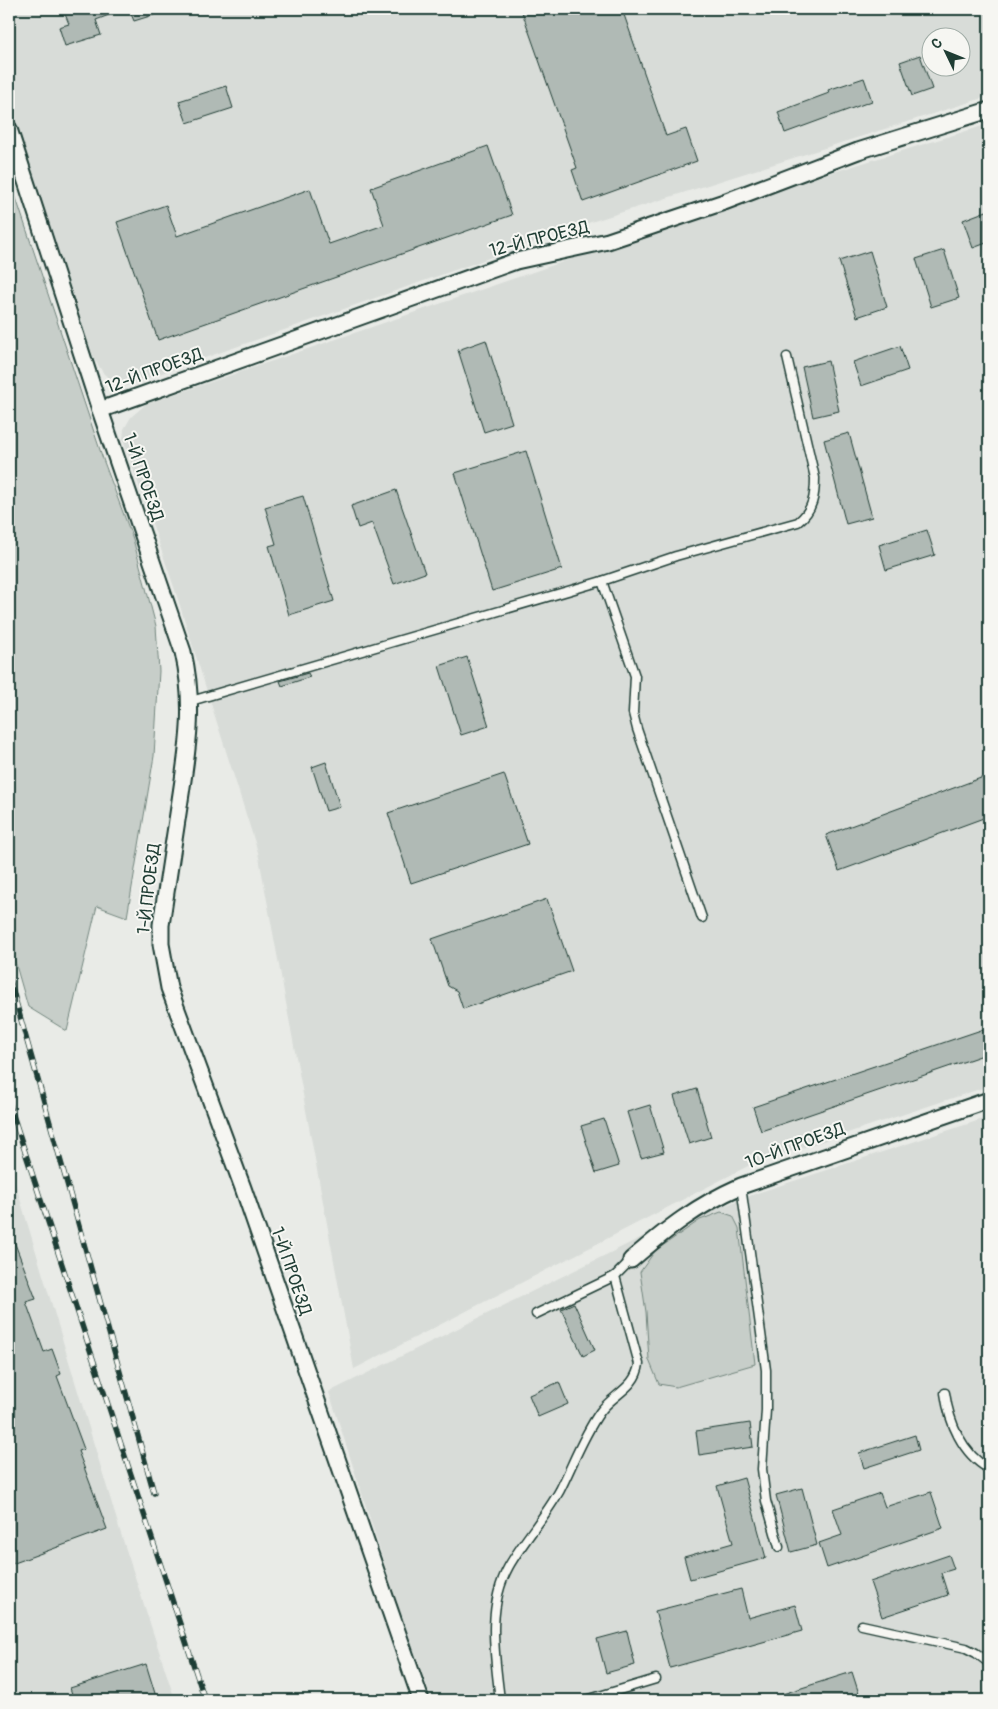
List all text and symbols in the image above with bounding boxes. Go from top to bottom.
north arrow [920,28,970,78]
text: С [928,34,946,52]
street label: 12-Й ПРОЕЗД [487,216,591,262]
street label: 12-Й ПРОЕЗД [102,343,206,399]
street label: 1-Й ПРОЕЗД [117,430,169,524]
street label: 1-Й ПРОЕЗД [132,842,166,936]
street label: 10-Й ПРОЕЗД [742,1117,848,1175]
street label: 1-Й ПРОЕЗД [265,1224,317,1318]

